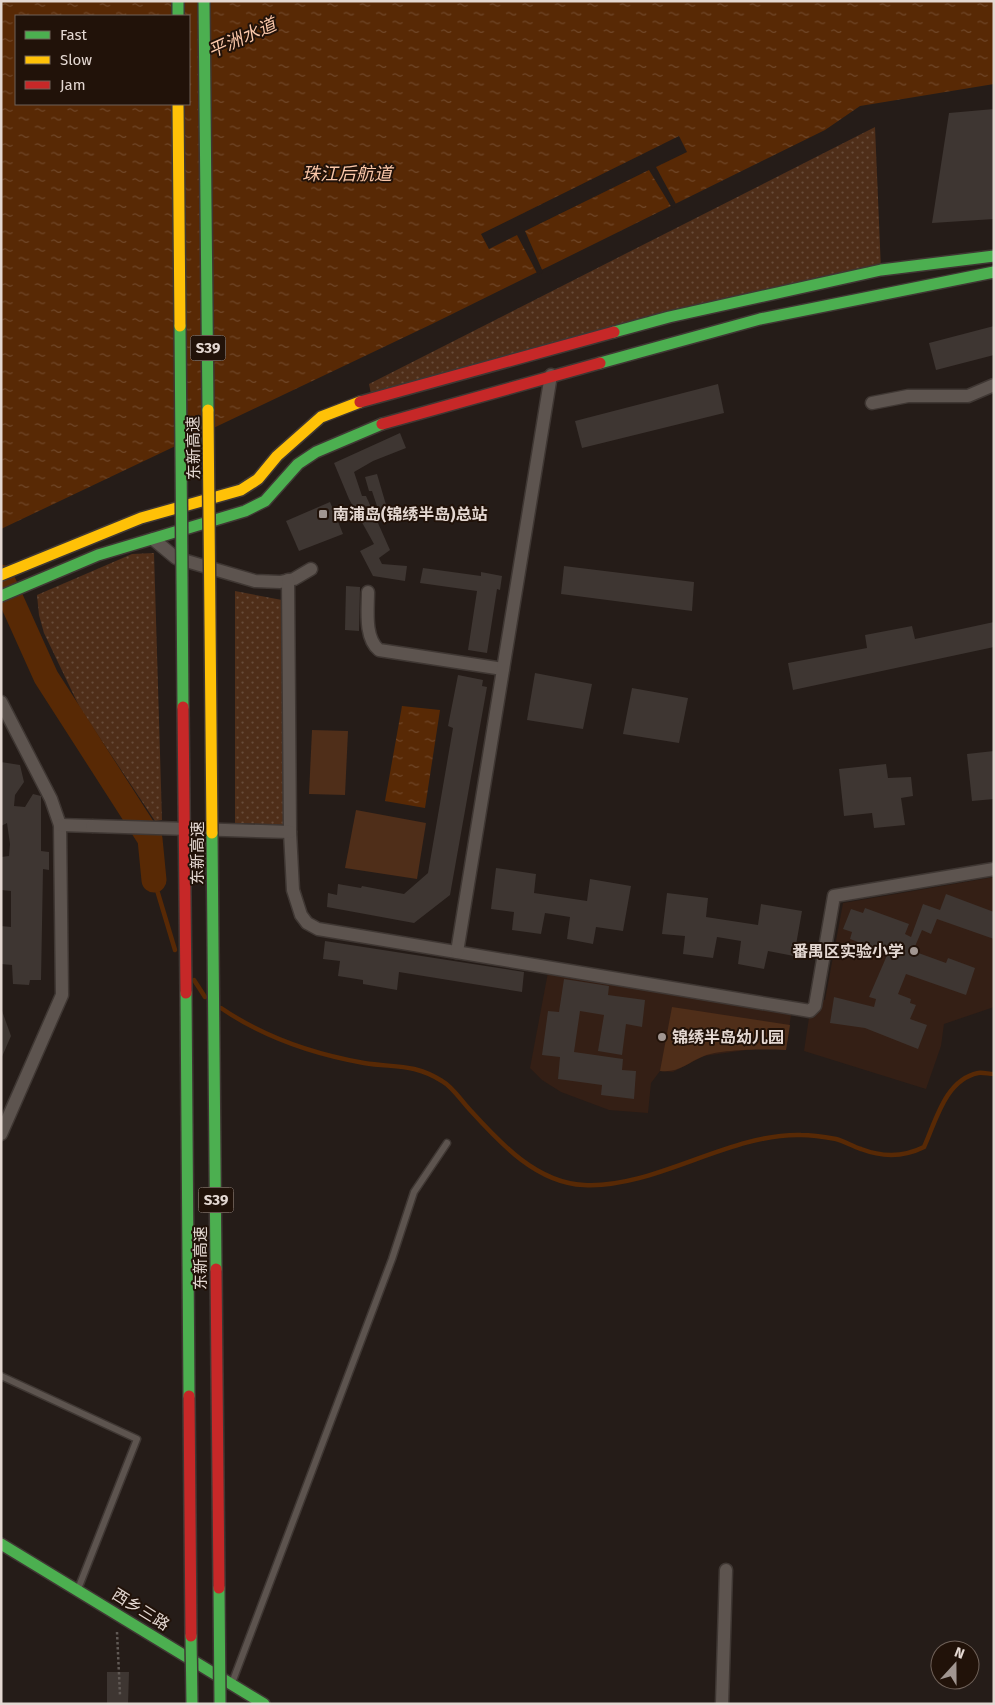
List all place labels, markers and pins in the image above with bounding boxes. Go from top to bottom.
place label: 南浦岛(锦绣半岛)总站 [333,505,487,524]
marker: 南浦岛(锦绣半岛)总站 [317,508,329,520]
place label: 番禺区实验小学 [792,942,904,961]
marker: 番禺区实验小学 [908,945,920,957]
place label: 锦绣半岛幼儿园 [672,1028,784,1047]
marker: 锦绣半岛幼儿园 [656,1031,668,1043]

